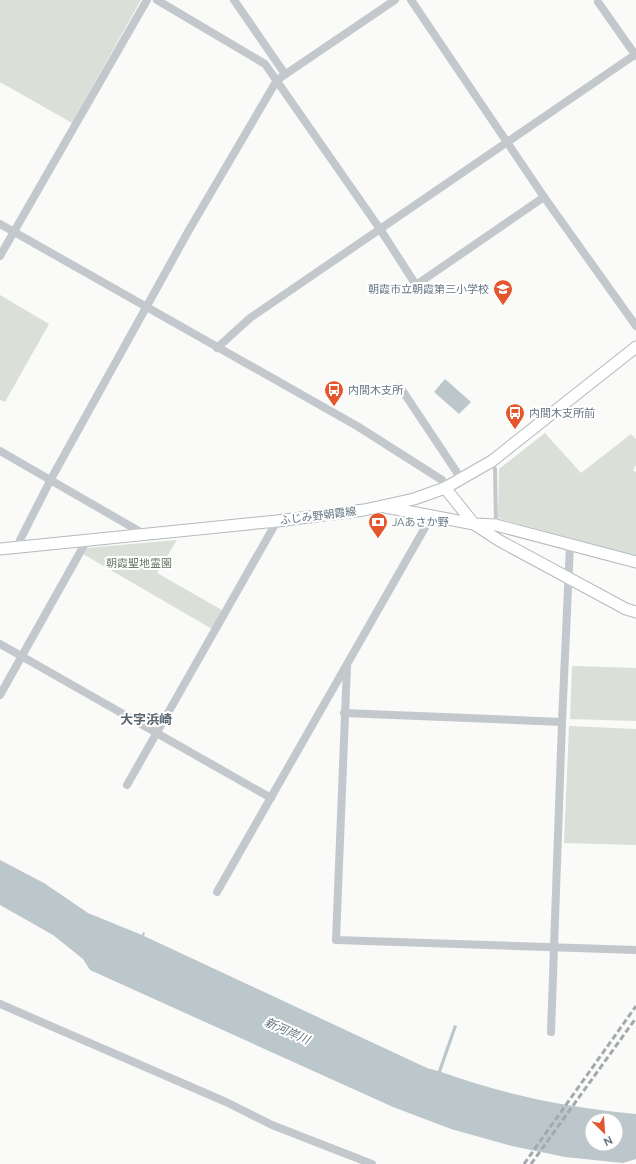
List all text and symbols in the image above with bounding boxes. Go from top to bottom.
school or university icon: 朝霞市立朝霞第三小学校 [492,278,514,306]
place label: 朝霞市立朝霞第三小学校 [368,283,489,296]
bus stop icon: 内間木支所 [323,379,345,407]
place label: 内間木支所 [348,384,404,397]
bus stop icon: 内間木支所前 [504,402,526,430]
place label: 内間木支所前 [529,407,595,420]
street label: ふじみ野朝霞線 [279,505,357,527]
bank icon: JAあさか野 [367,511,389,539]
place label: JAあさか野 [392,516,449,529]
park label: 朝霞聖地霊園 [106,557,172,570]
district label: 大字浜崎 [120,712,172,727]
water label: 新河岸川 [262,1015,314,1048]
north arrow [584,1112,624,1152]
text: N [601,1133,615,1148]

